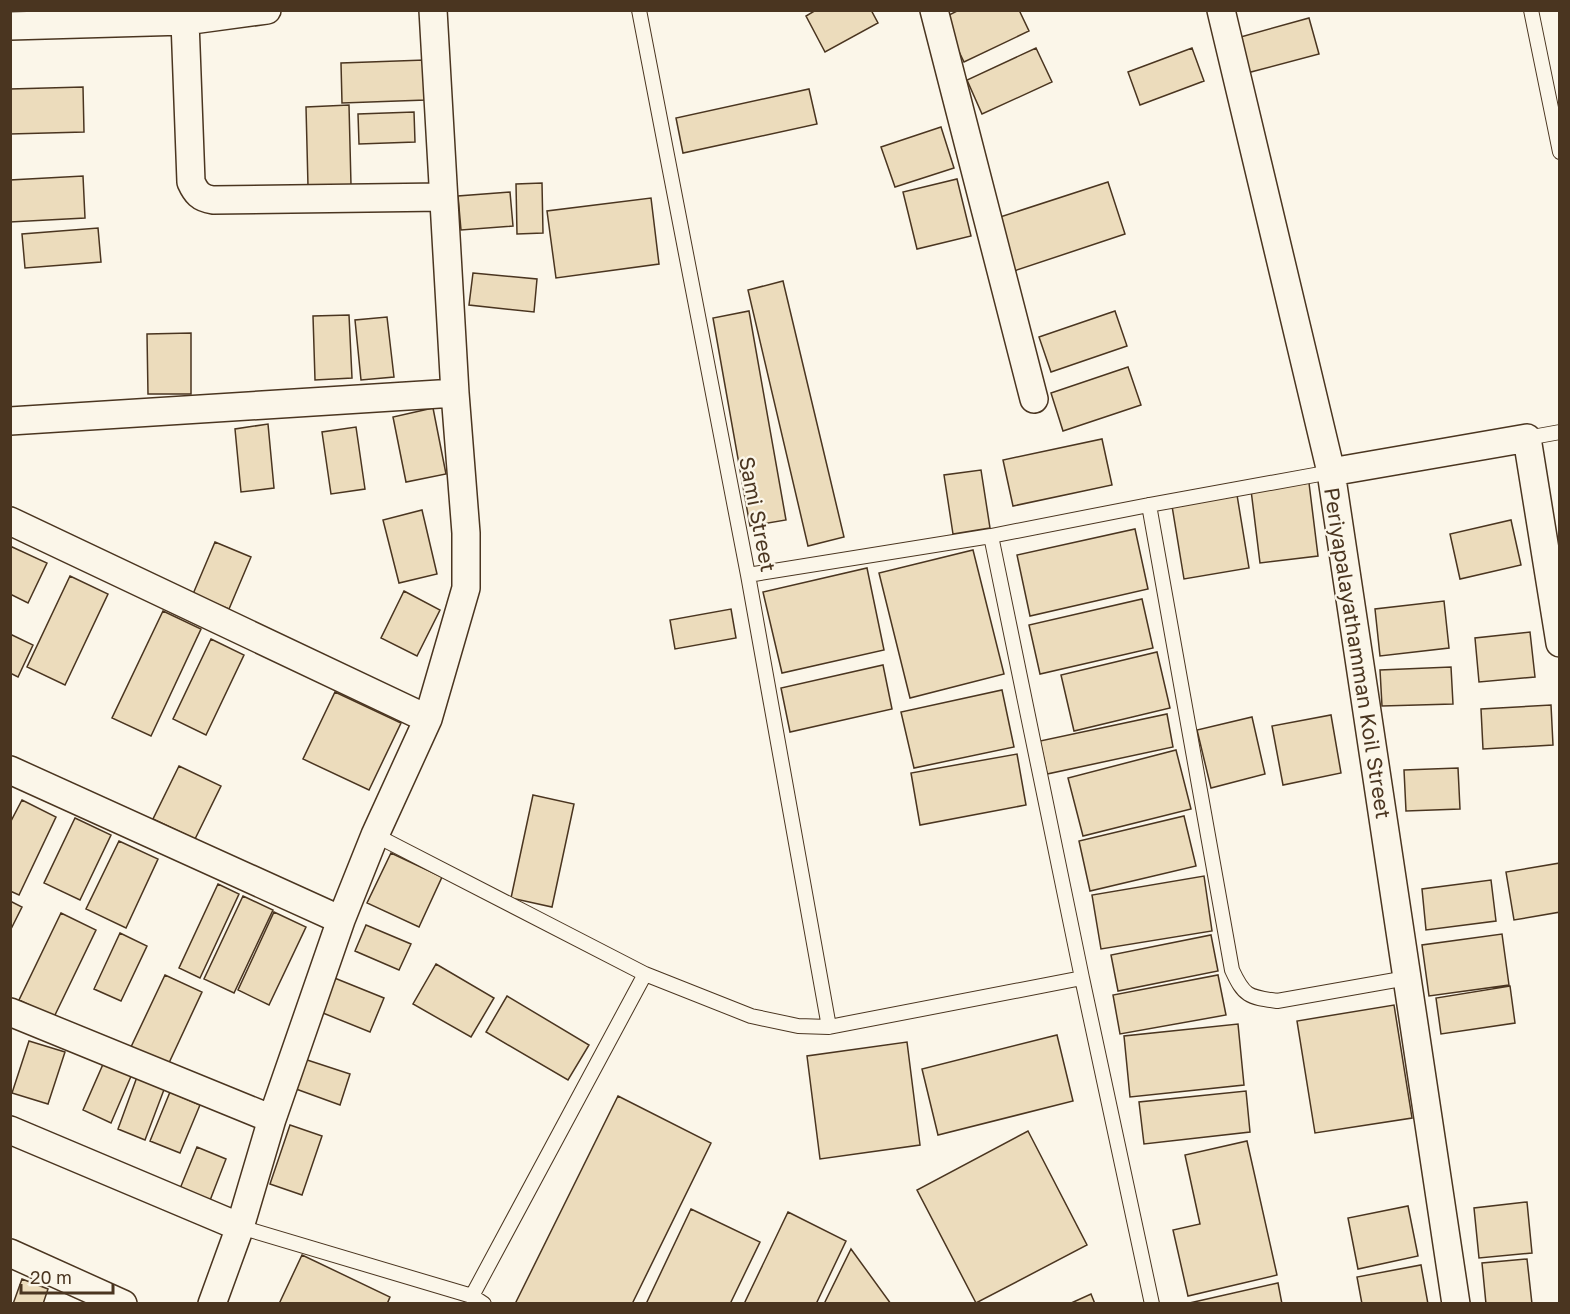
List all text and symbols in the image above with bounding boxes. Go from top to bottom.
street label: Sami Street [734,454,782,574]
street label: Periyapalayathamman Koil Street [1319,485,1397,821]
scale bar [21,1257,112,1295]
text: 20 m [30,1266,72,1288]

